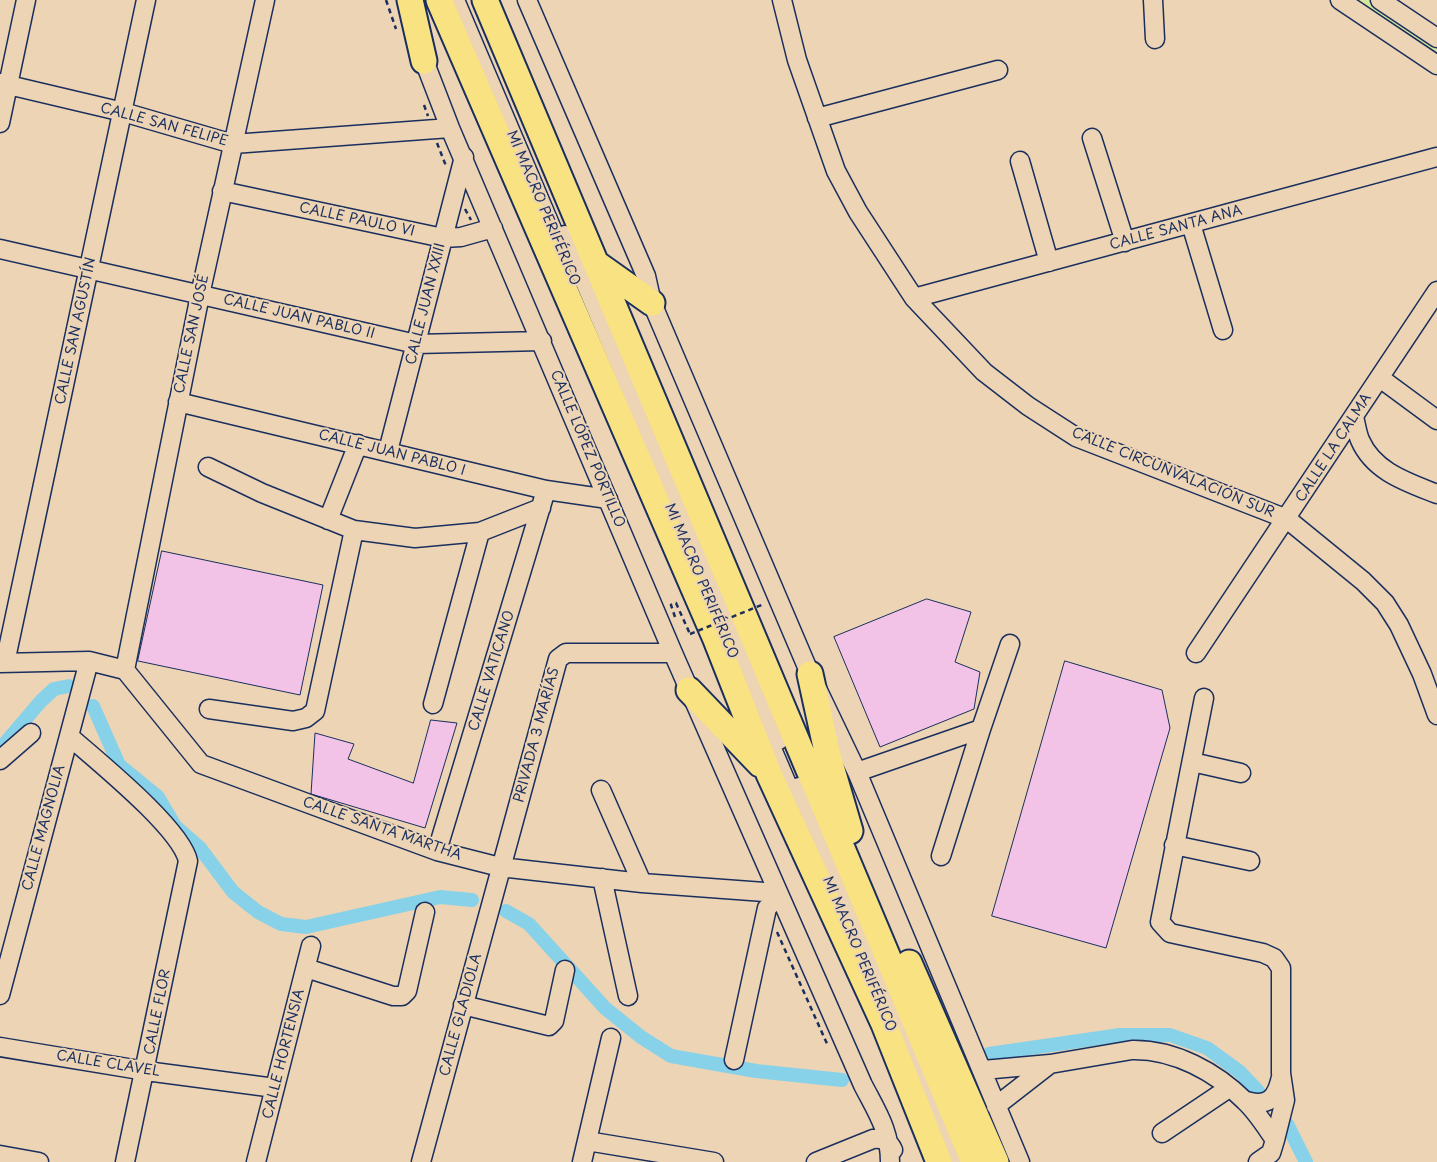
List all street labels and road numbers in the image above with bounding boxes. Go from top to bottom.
street label: CALLE SAN FELIPE [98,100,230,150]
street label: MI MACRO PERIFÉRICO [503,128,583,288]
street label: CALLE PAULO VI [298,200,416,240]
street label: CALLE SANTA ANA [1108,202,1244,254]
street label: CALLE JUAN XXIII [403,241,449,367]
street label: CALLE SAN AGUSTÍN [52,256,100,406]
street label: CALLE SAN JOSÉ [171,273,213,395]
street label: CALLE JUAN PABLO II [221,291,377,343]
street label: CALLE LÓPEZ PORTILLO [546,368,628,530]
street label: CALLE LA CALMA [1293,391,1375,505]
street label: CALLE CIRCUNVALACIÓN SUR [1069,424,1277,522]
street label: CALLE JUAN PABLO I [317,427,467,479]
street label: MI MACRO PERIFÉRICO [661,501,741,661]
street label: CALLE VATICANO [466,609,518,733]
street label: PRIVADA 3 MARÍAS [511,666,563,804]
street label: CALLE MAGNOLIA [19,763,69,893]
street label: CALLE SANTA MARTHA [300,794,464,864]
street label: MI MACRO PERIFÉRICO [819,874,899,1034]
street label: CALLE GLADIOLA [437,952,485,1078]
street label: CALLE FLOR [141,968,175,1056]
street label: CALLE HORTENSIA [260,987,308,1121]
street label: CALLE CLAVEL [55,1048,161,1080]

